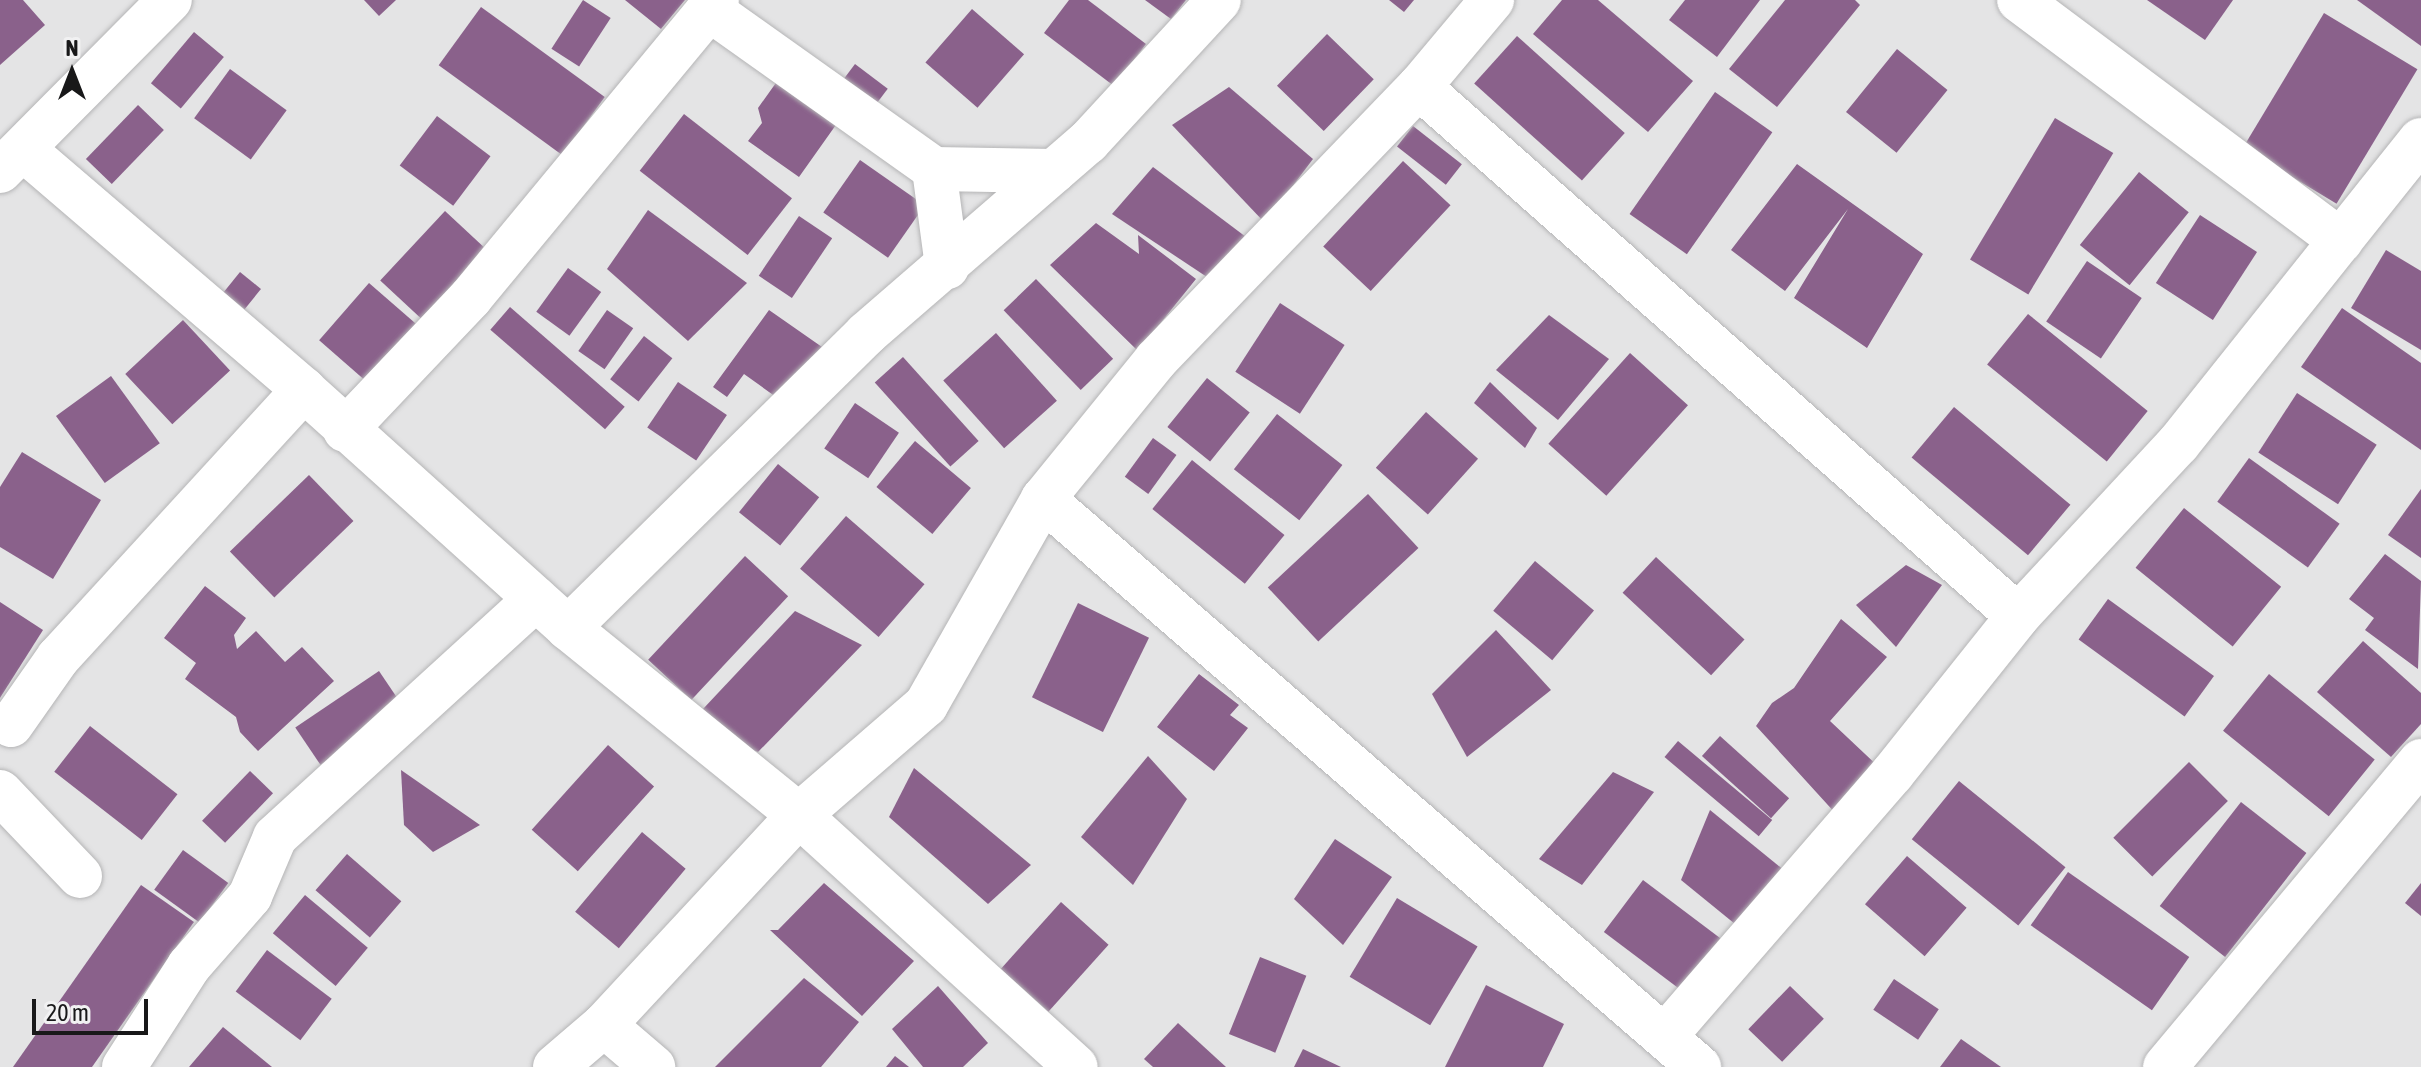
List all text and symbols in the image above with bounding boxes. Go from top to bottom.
north arrow [32,32,112,112]
text: N [66,35,78,61]
scale bar [36,983,152,1033]
text: 20 m [46,999,89,1026]

